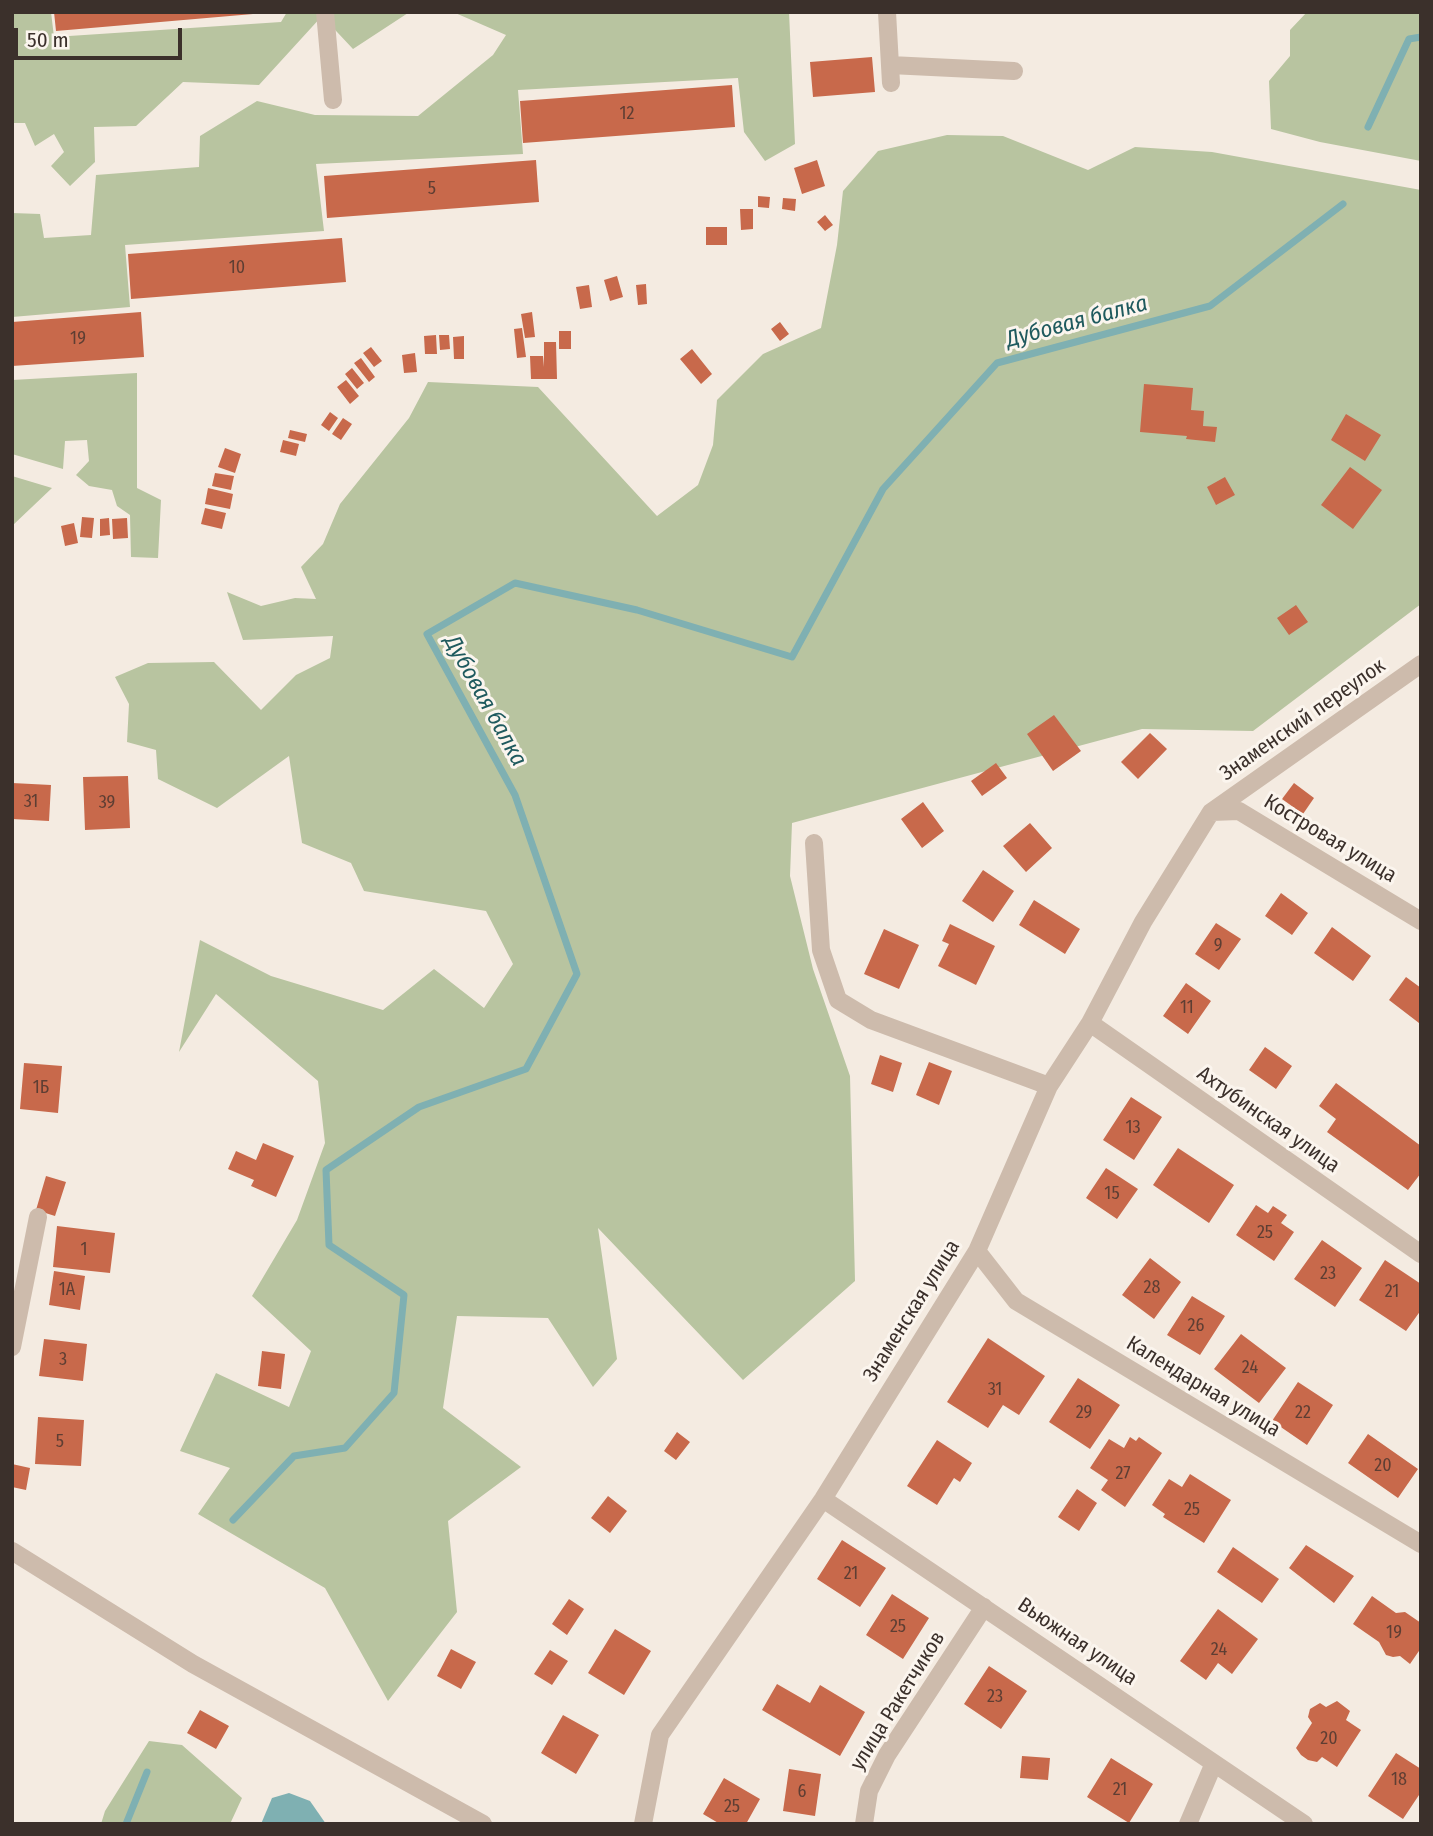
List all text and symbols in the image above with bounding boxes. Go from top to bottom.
scale bar [18,14,186,58]
text: 50 m [27,27,69,53]
house number: 12 [620,103,634,125]
house number: 5 [428,178,436,200]
house number: 10 [229,257,245,279]
water label: Дубовая балка [1003,290,1151,354]
house number: 19 [70,328,86,350]
water label: Дубовая балка [438,631,532,771]
street label: Знаменский переулок [1216,653,1390,787]
street label: Костровая улица [1259,789,1401,889]
house number: 31 [24,791,38,813]
house number: 39 [99,792,115,814]
house number: 9 [1214,935,1222,957]
house number: 11 [1180,997,1194,1019]
street label: Ахтубинская улица [1192,1061,1344,1179]
house number: 1Б [33,1077,49,1099]
house number: 13 [1125,1117,1141,1139]
house number: 15 [1104,1183,1120,1205]
house number: 25 [1257,1222,1273,1244]
street label: Знаменская улица [858,1235,966,1387]
house number: 1 [80,1239,88,1261]
house number: 23 [1320,1263,1336,1285]
house number: 28 [1144,1277,1160,1299]
house number: 1А [59,1279,75,1301]
house number: 21 [1385,1281,1399,1303]
house number: 26 [1188,1315,1204,1337]
street label: Календарная улица [1121,1331,1285,1443]
house number: 3 [59,1349,67,1371]
house number: 24 [1242,1357,1258,1379]
house number: 31 [988,1379,1002,1401]
house number: 29 [1076,1402,1092,1424]
house number: 22 [1295,1402,1311,1424]
house number: 5 [56,1431,64,1453]
house number: 20 [1374,1455,1392,1477]
house number: 27 [1115,1463,1131,1485]
house number: 25 [1184,1499,1200,1521]
house number: 21 [844,1563,858,1585]
street label: Вьюжная улица [1012,1593,1142,1691]
house number: 25 [890,1616,906,1638]
house number: 19 [1386,1622,1402,1644]
street label: улица Ракетчиков [845,1627,951,1775]
house number: 24 [1211,1639,1227,1661]
house number: 23 [987,1686,1003,1708]
house number: 20 [1320,1728,1338,1750]
house number: 18 [1391,1769,1407,1791]
house number: 21 [1113,1779,1127,1801]
house number: 6 [798,1781,806,1803]
house number: 25 [724,1796,740,1818]

